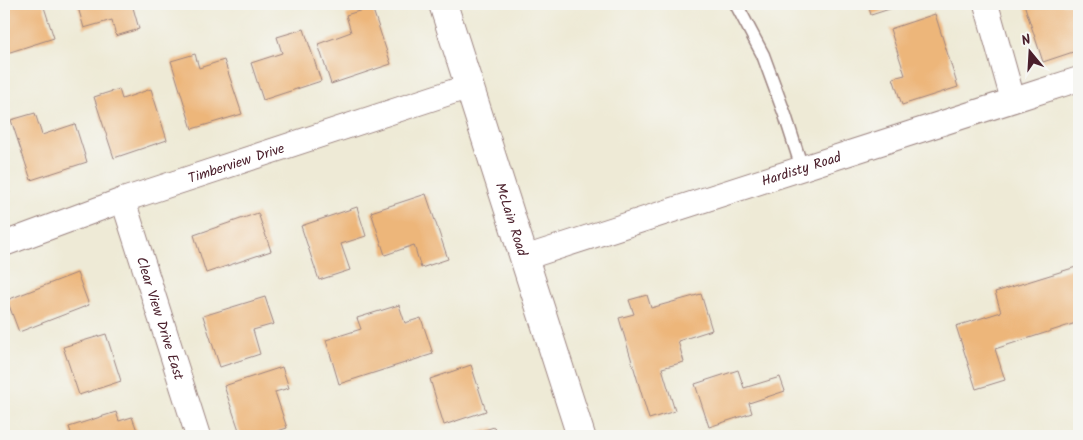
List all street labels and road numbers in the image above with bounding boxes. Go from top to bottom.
street label: Timberview Drive [185,137,288,190]
street label: Hardisty Road [759,146,845,193]
street label: McLain Road [489,180,533,260]
street label: Clear View Drive East [130,254,190,383]

